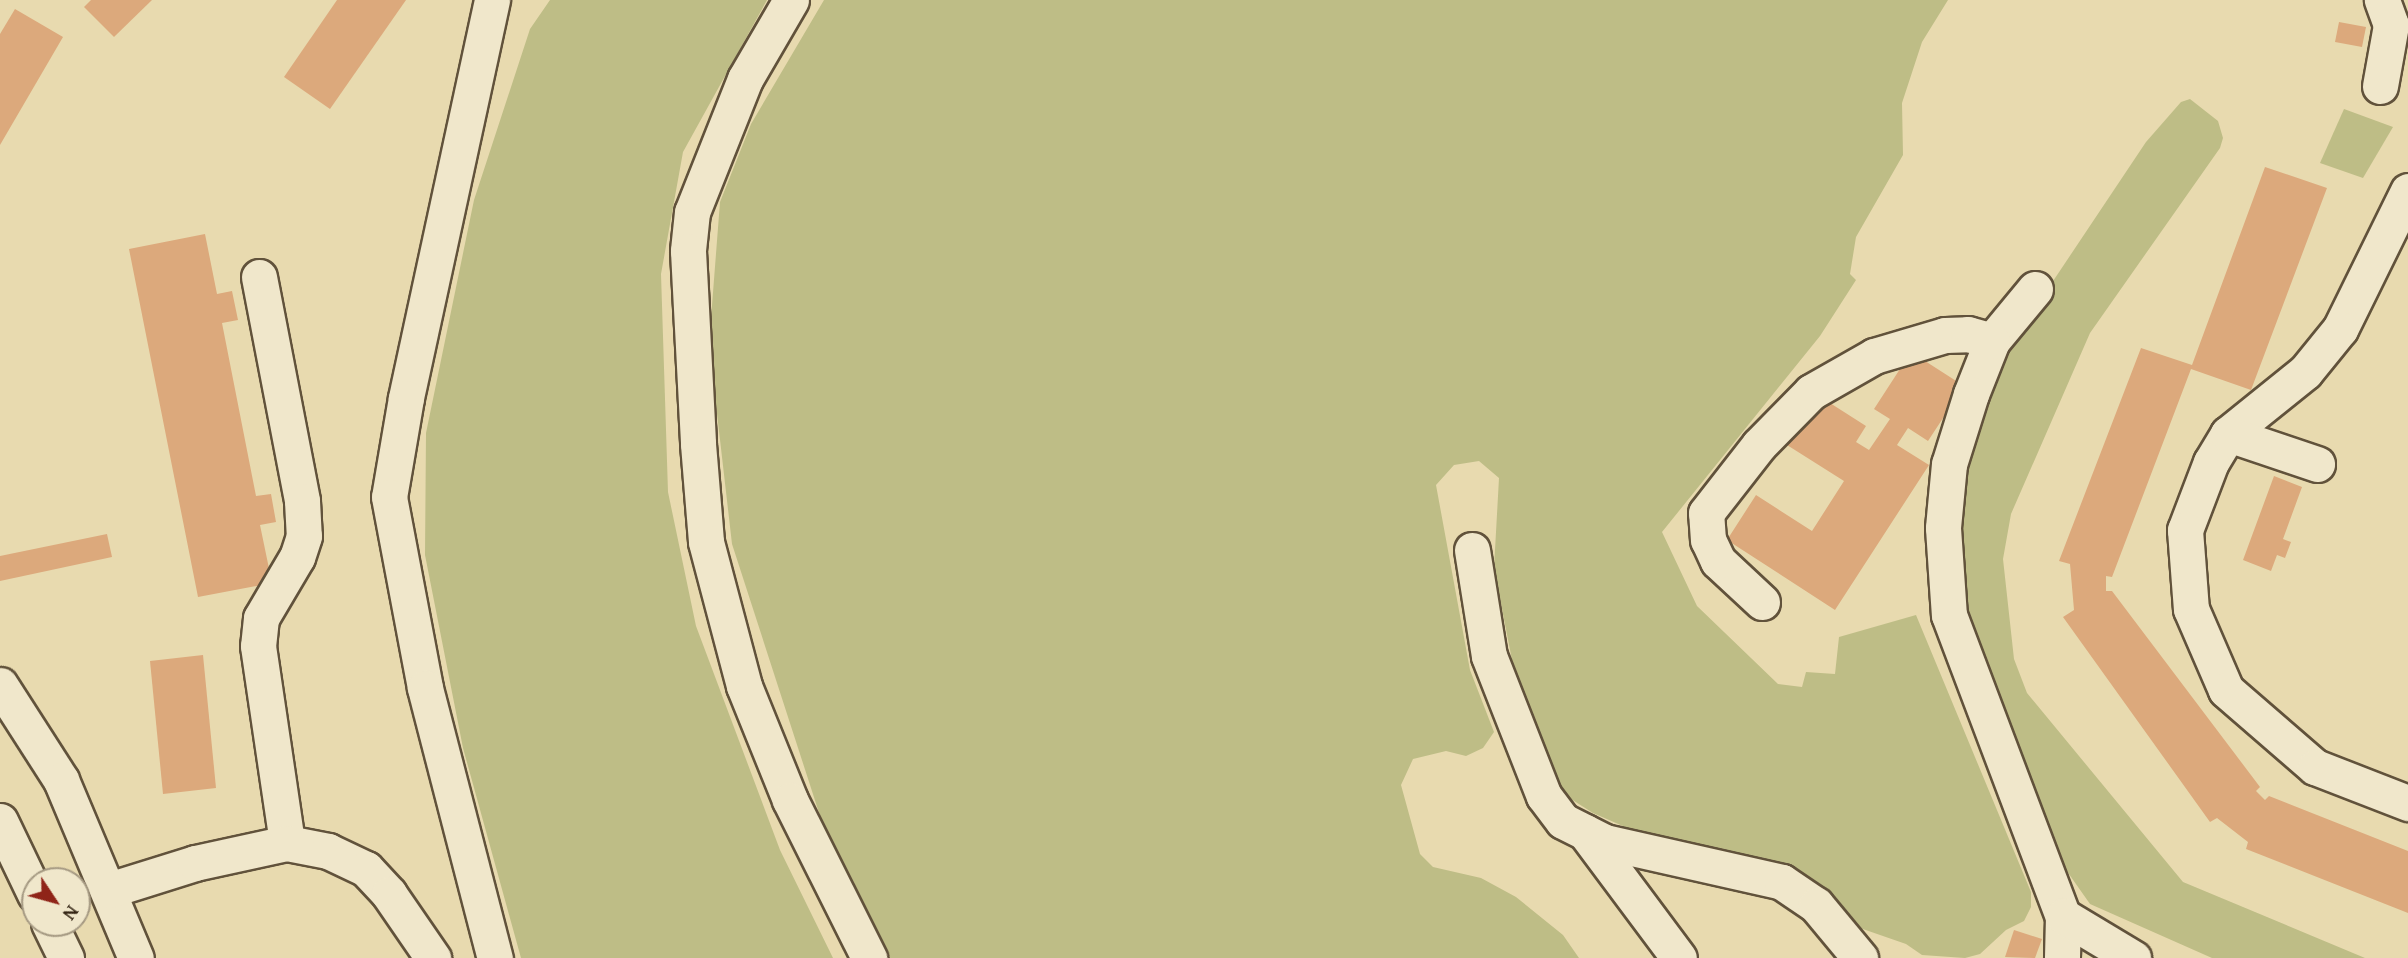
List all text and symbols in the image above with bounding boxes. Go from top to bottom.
north arrow [21,867,91,937]
text: N [56,900,86,927]

